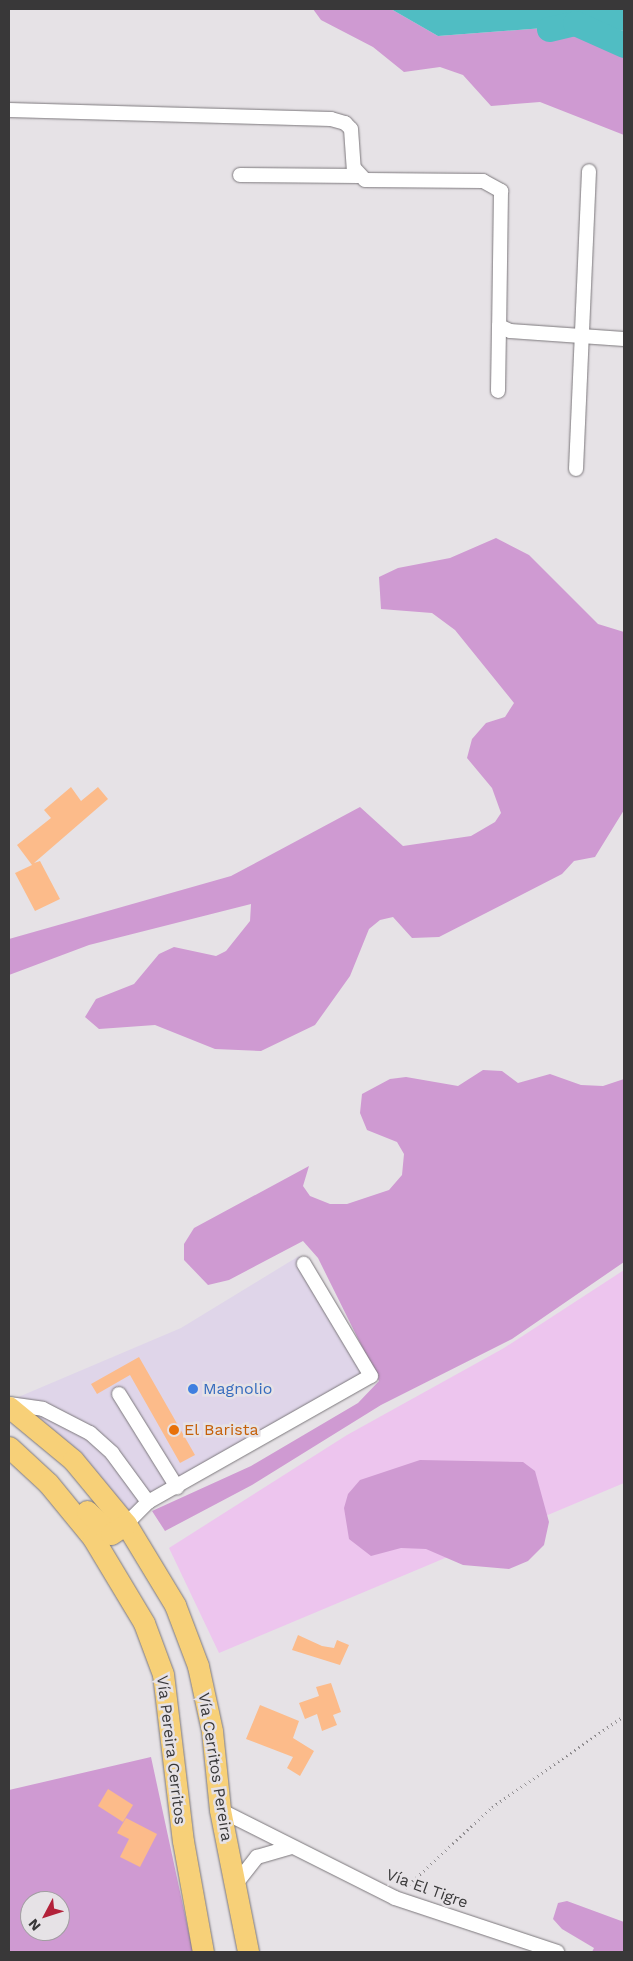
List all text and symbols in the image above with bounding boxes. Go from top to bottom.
place label: Magnolio [203,1379,272,1399]
marker: Magnolio [187,1383,199,1395]
place label: El Barista [184,1420,259,1440]
marker: El Barista [168,1424,180,1436]
street label: Vía Pereira Cerritos [152,1674,190,1826]
street label: Vía Cerritos Pereira [194,1691,236,1843]
street label: Vía El Tigre [383,1865,471,1913]
north arrow [20,1891,70,1941]
text: N [25,1916,44,1934]

